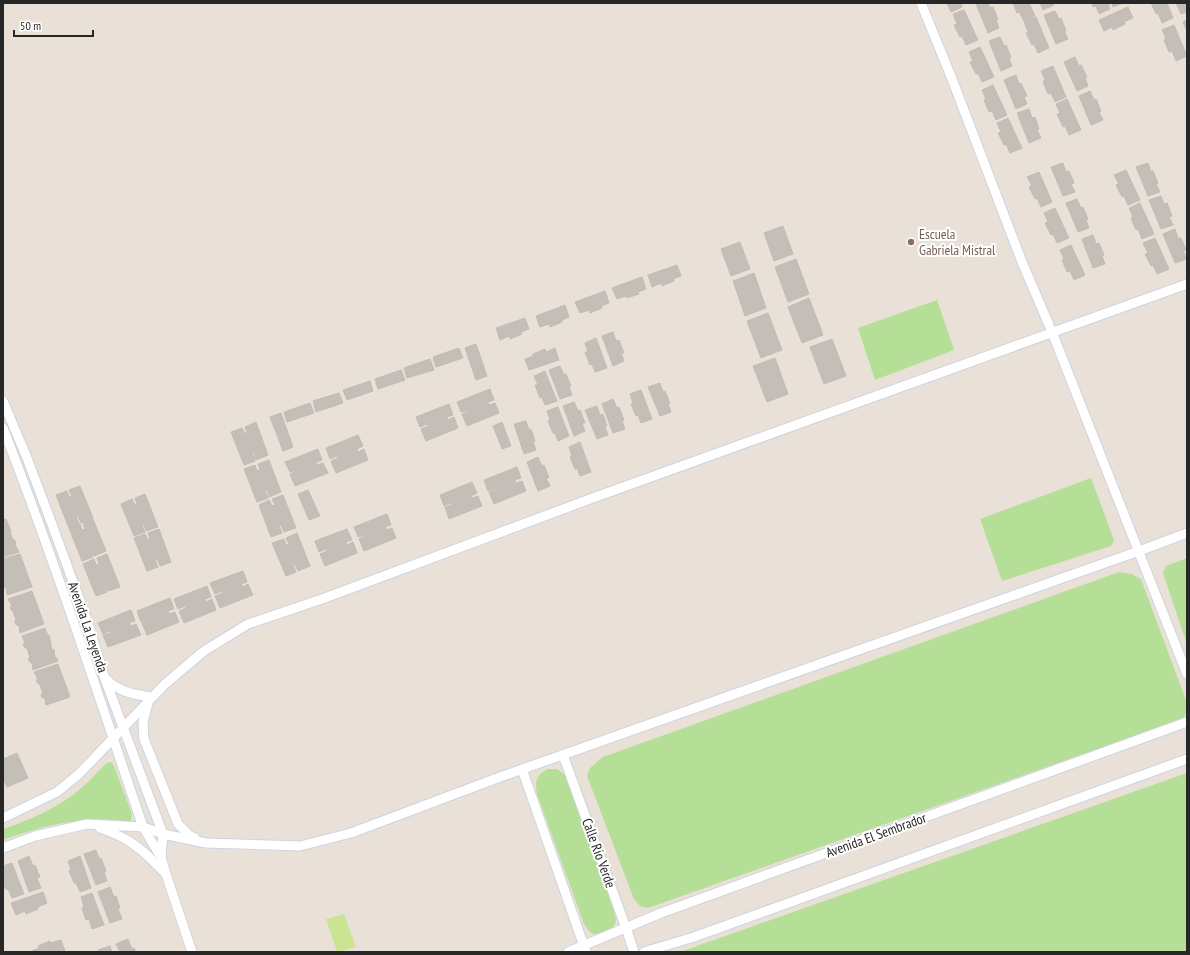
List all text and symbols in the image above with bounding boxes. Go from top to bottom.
scale bar [14,12,93,38]
text: 50 m [20,18,41,33]
place label: Escuela Gabriela Mistral [919,225,996,259]
marker: Escuela Gabriela Mistral [906,237,916,247]
street label: Avenida La Leyenda [64,579,112,675]
street label: Avenida El Sembrador [823,808,929,862]
street label: Calle Río Verde [578,816,620,890]

